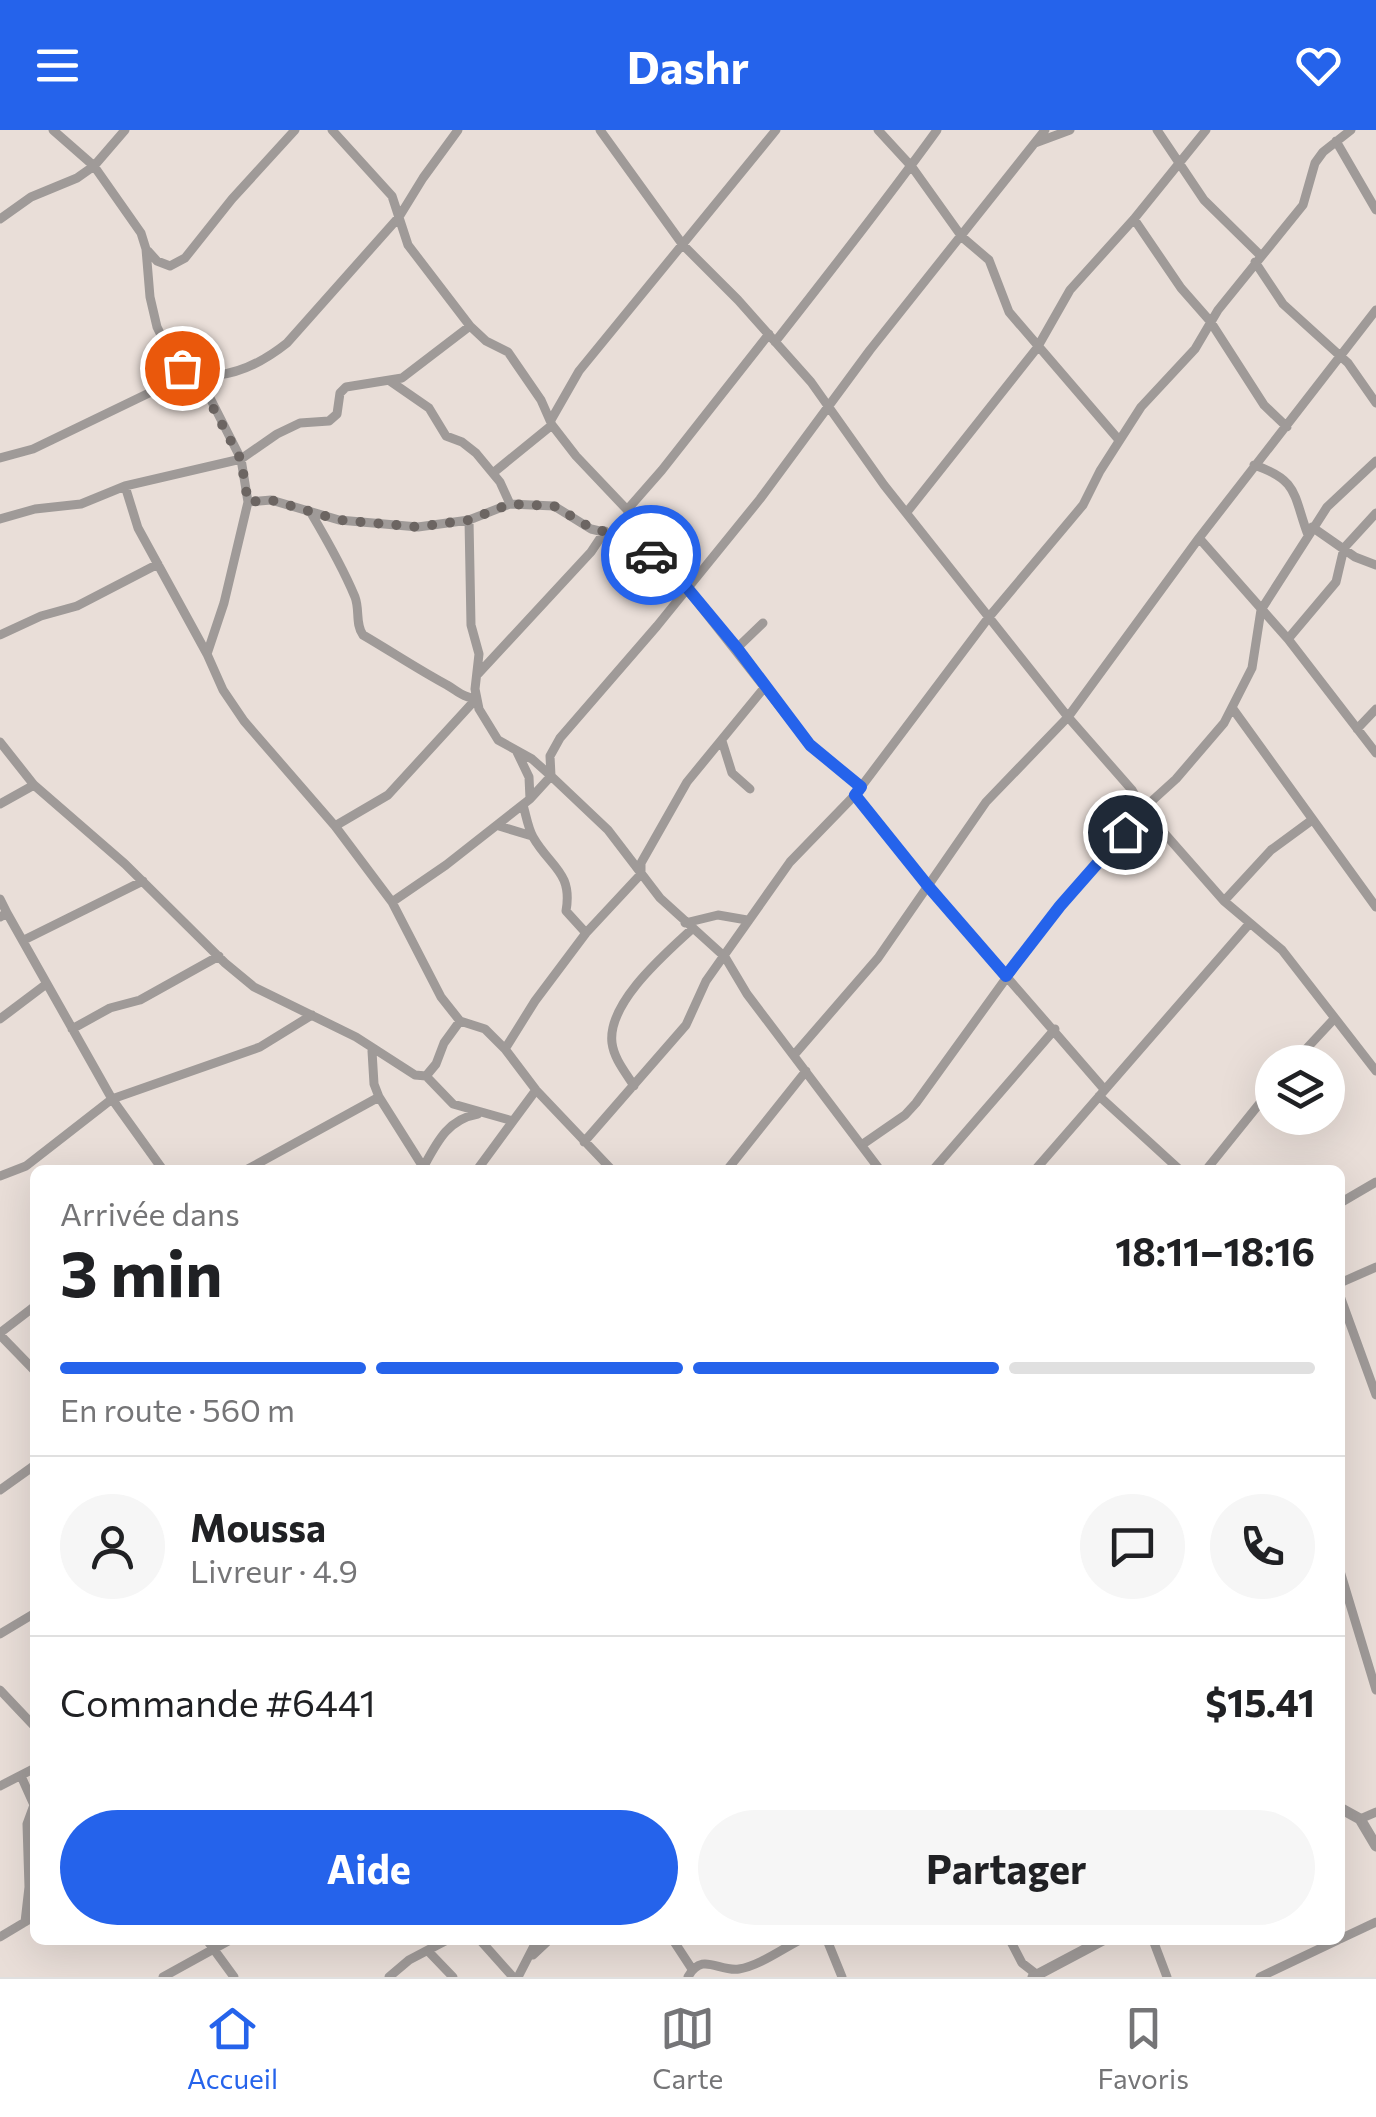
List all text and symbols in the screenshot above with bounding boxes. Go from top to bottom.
icon: menu [30,38,85,93]
text: Dashr [627,38,749,93]
icon: heart [1291,38,1346,93]
pin [140,326,225,411]
icon: bag [155,341,210,396]
courier [601,505,701,605]
icon: car [624,528,679,583]
pin [1083,790,1168,875]
icon: home [1098,805,1153,860]
map controls [1255,1045,1345,1135]
button: layers [1255,1045,1345,1135]
text: Arrivée dans [60,1193,240,1233]
text: 18:11–18:16 [1115,1227,1315,1274]
text: 3 min [60,1231,223,1310]
text: En route · 560 m [60,1389,295,1429]
button: person [60,1494,165,1599]
button: chat [1080,1494,1185,1599]
button: phone [1210,1494,1315,1599]
text: Moussa [190,1503,326,1550]
text: Livreur · 4.9 [190,1550,358,1590]
text: Commande #6441 [60,1678,376,1725]
text: $15.41 [1205,1678,1315,1725]
button: Aide [60,1810,678,1925]
button: Partager [698,1810,1315,1925]
tab: Accueil [187,2001,278,2095]
tab: Carte [652,2001,723,2095]
tab: Favoris [1097,2001,1189,2095]

